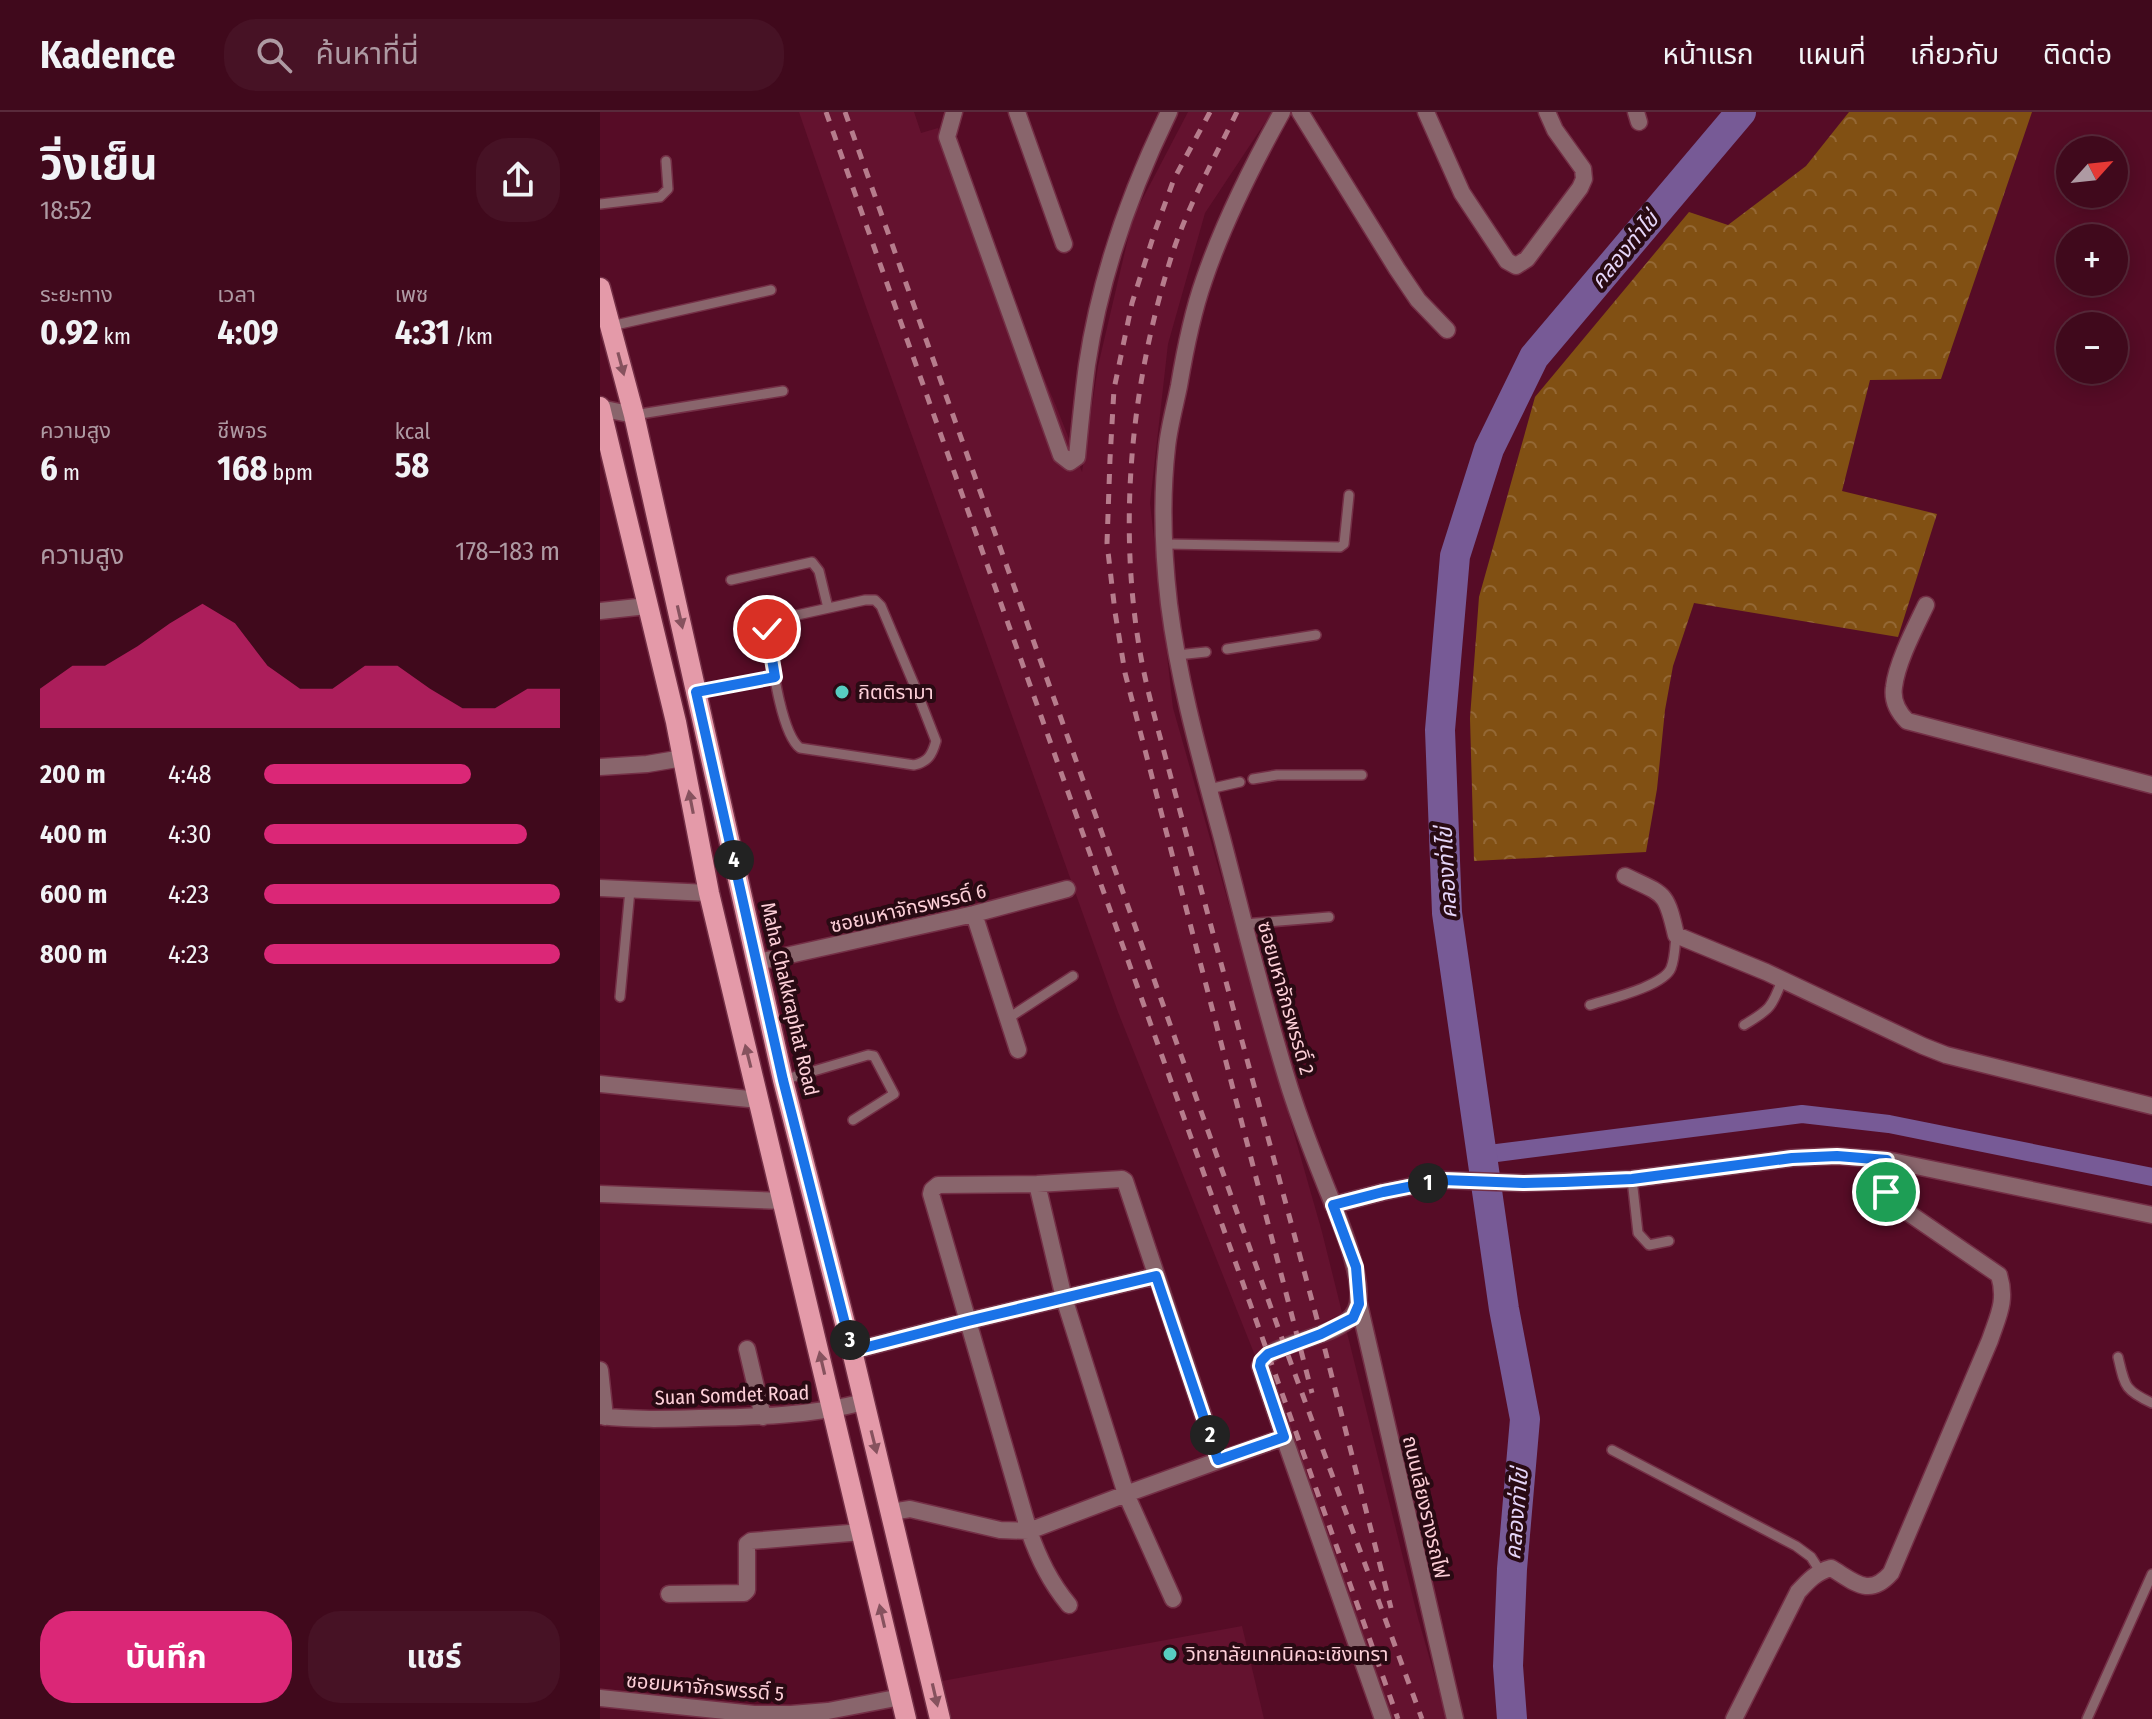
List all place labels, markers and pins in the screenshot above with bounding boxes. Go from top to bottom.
pin [733,595,801,663]
place label: กิตติรามา [858,680,934,704]
marker: กิตติรามา [833,683,851,701]
pin: 4 [714,840,754,880]
pin [1852,1158,1920,1226]
pin: 1 [1408,1163,1448,1203]
pin: 3 [830,1320,870,1360]
pin: 2 [1190,1415,1230,1455]
place label: วิทยาลัยเทคนิคฉะเชิงเทรา [1185,1642,1388,1666]
marker: วิทยาลัยเทคนิคฉะเชิงเทรา [1161,1645,1179,1663]

